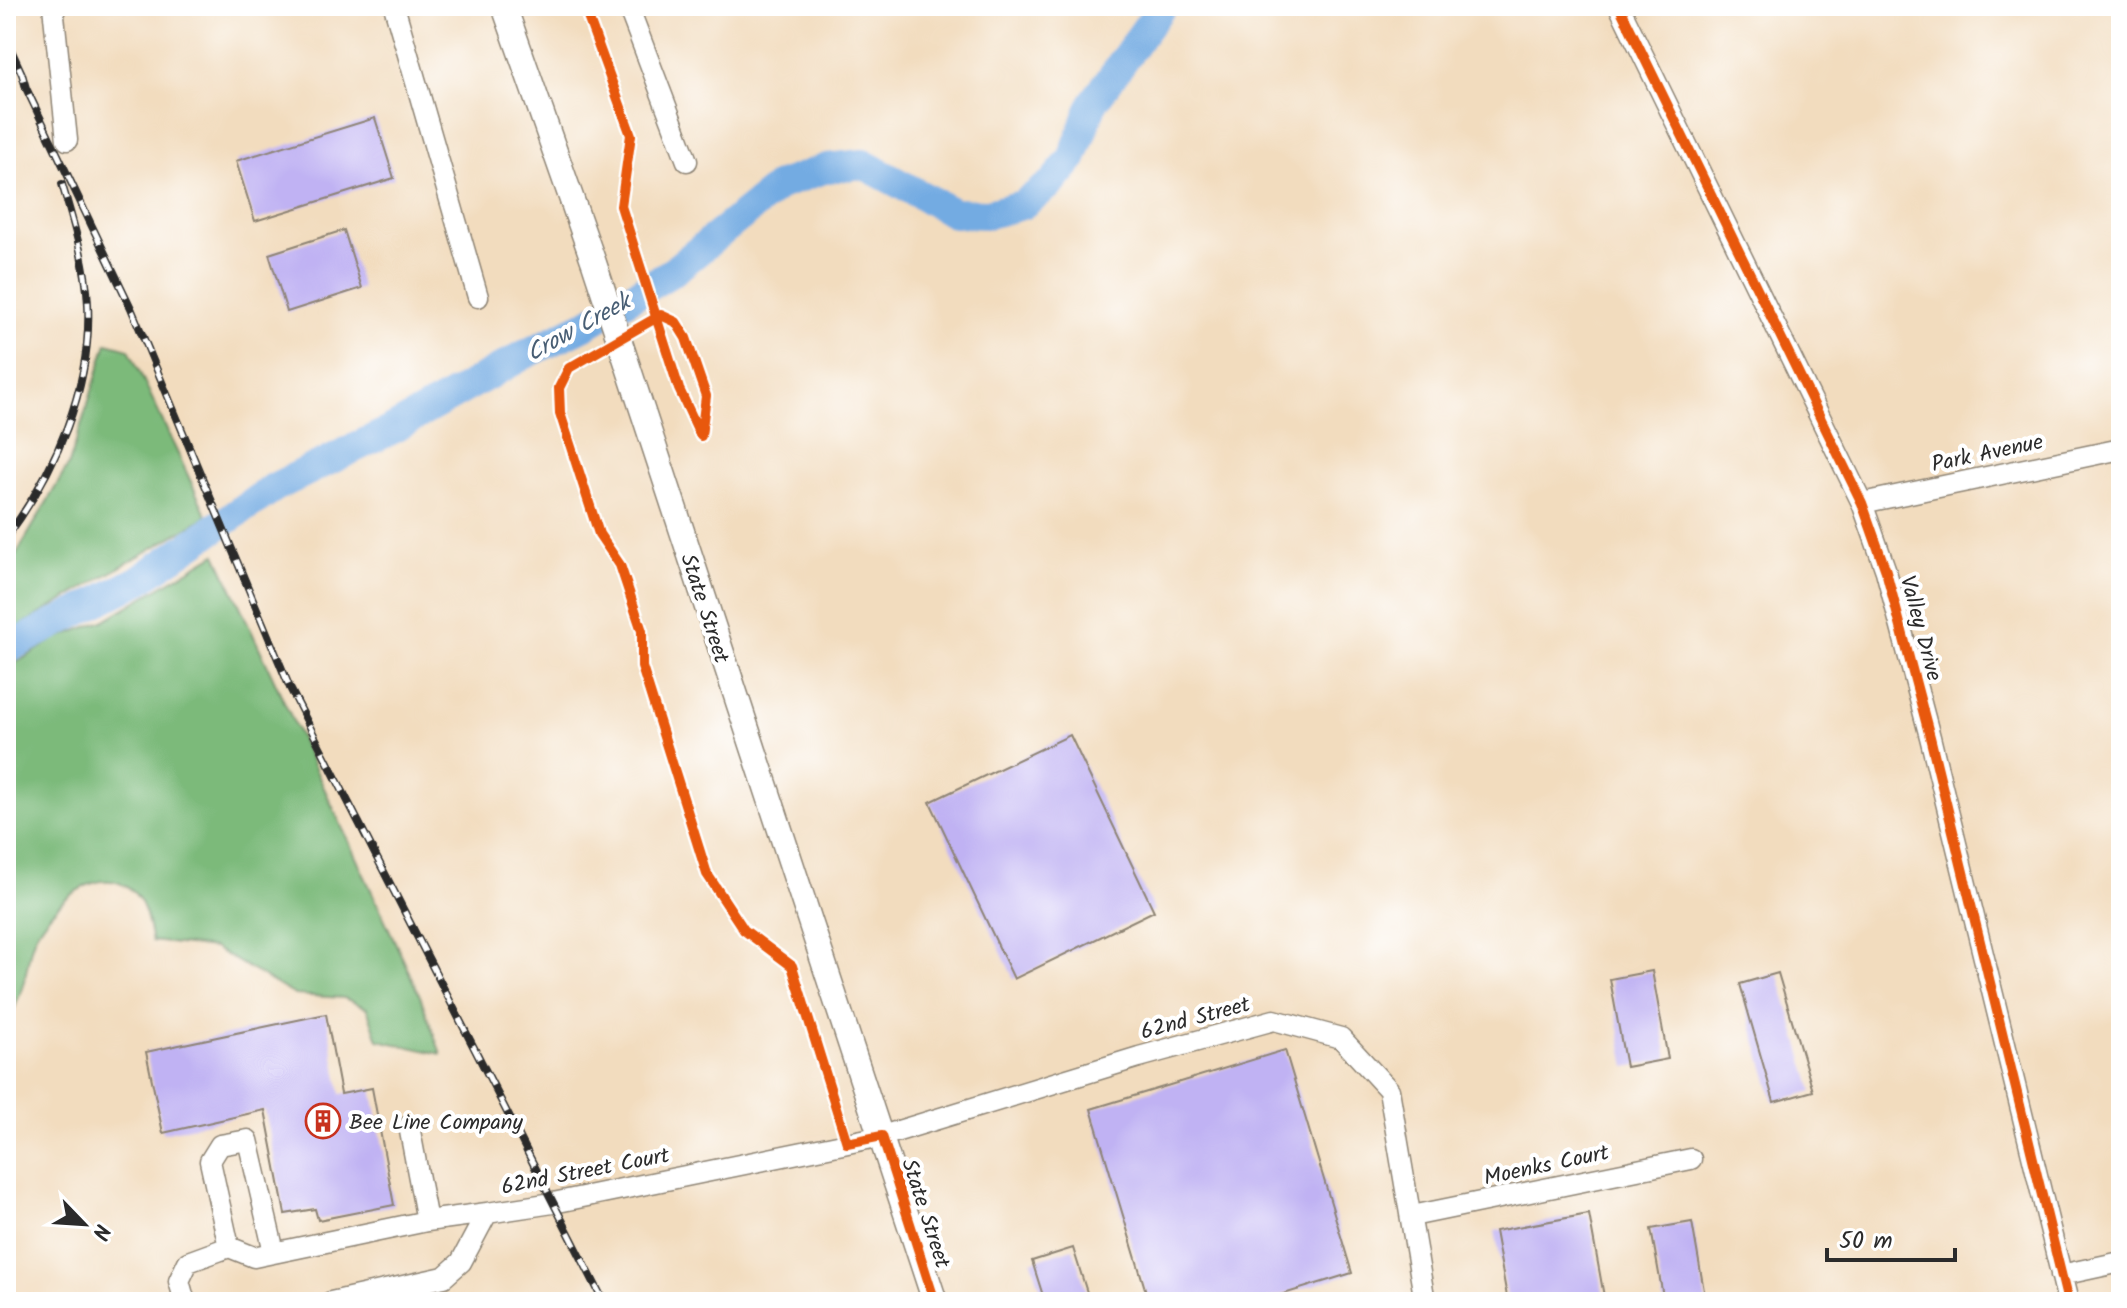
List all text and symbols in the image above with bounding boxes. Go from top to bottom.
water label: Crow Creek [519,282,641,373]
street label: Park Avenue [1928,426,2047,483]
street label: State Street [669,549,738,669]
street label: Valley Drive [1889,572,1950,685]
street label: 62nd Street [1137,988,1255,1051]
building icon: Bee Line Company [304,1102,342,1140]
place label: Bee Line Company [349,1106,524,1141]
street label: Moenks Court [1481,1136,1613,1197]
street label: 62nd Street Court [498,1139,673,1206]
street label: State Street [890,1154,959,1274]
north arrow [44,1184,124,1264]
scale bar [1827,1212,1955,1262]
text: N [81,1218,119,1245]
text: 50 m [1839,1222,1893,1261]

